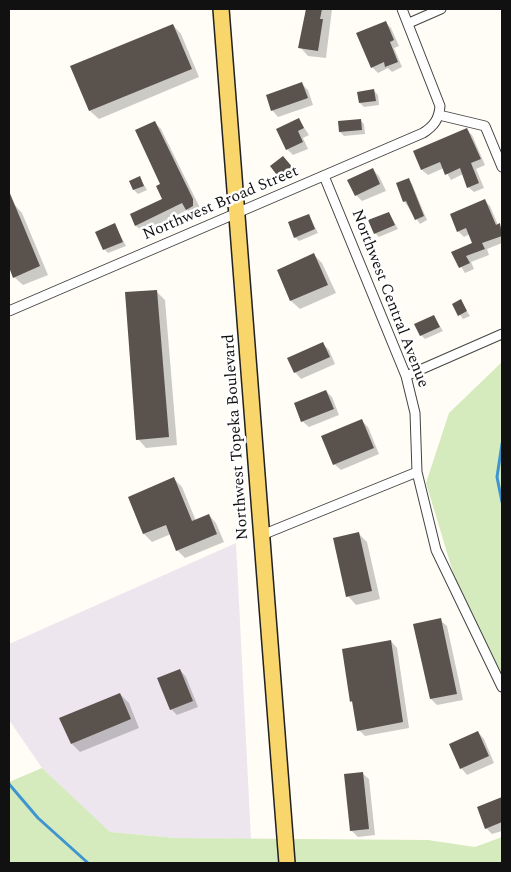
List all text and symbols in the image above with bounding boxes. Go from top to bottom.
street label: Northwest Broad Street [140,163,302,245]
street label: Northwest Central Avenue [346,207,432,391]
street label: Northwest Topeka Boulevard [220,333,254,541]

